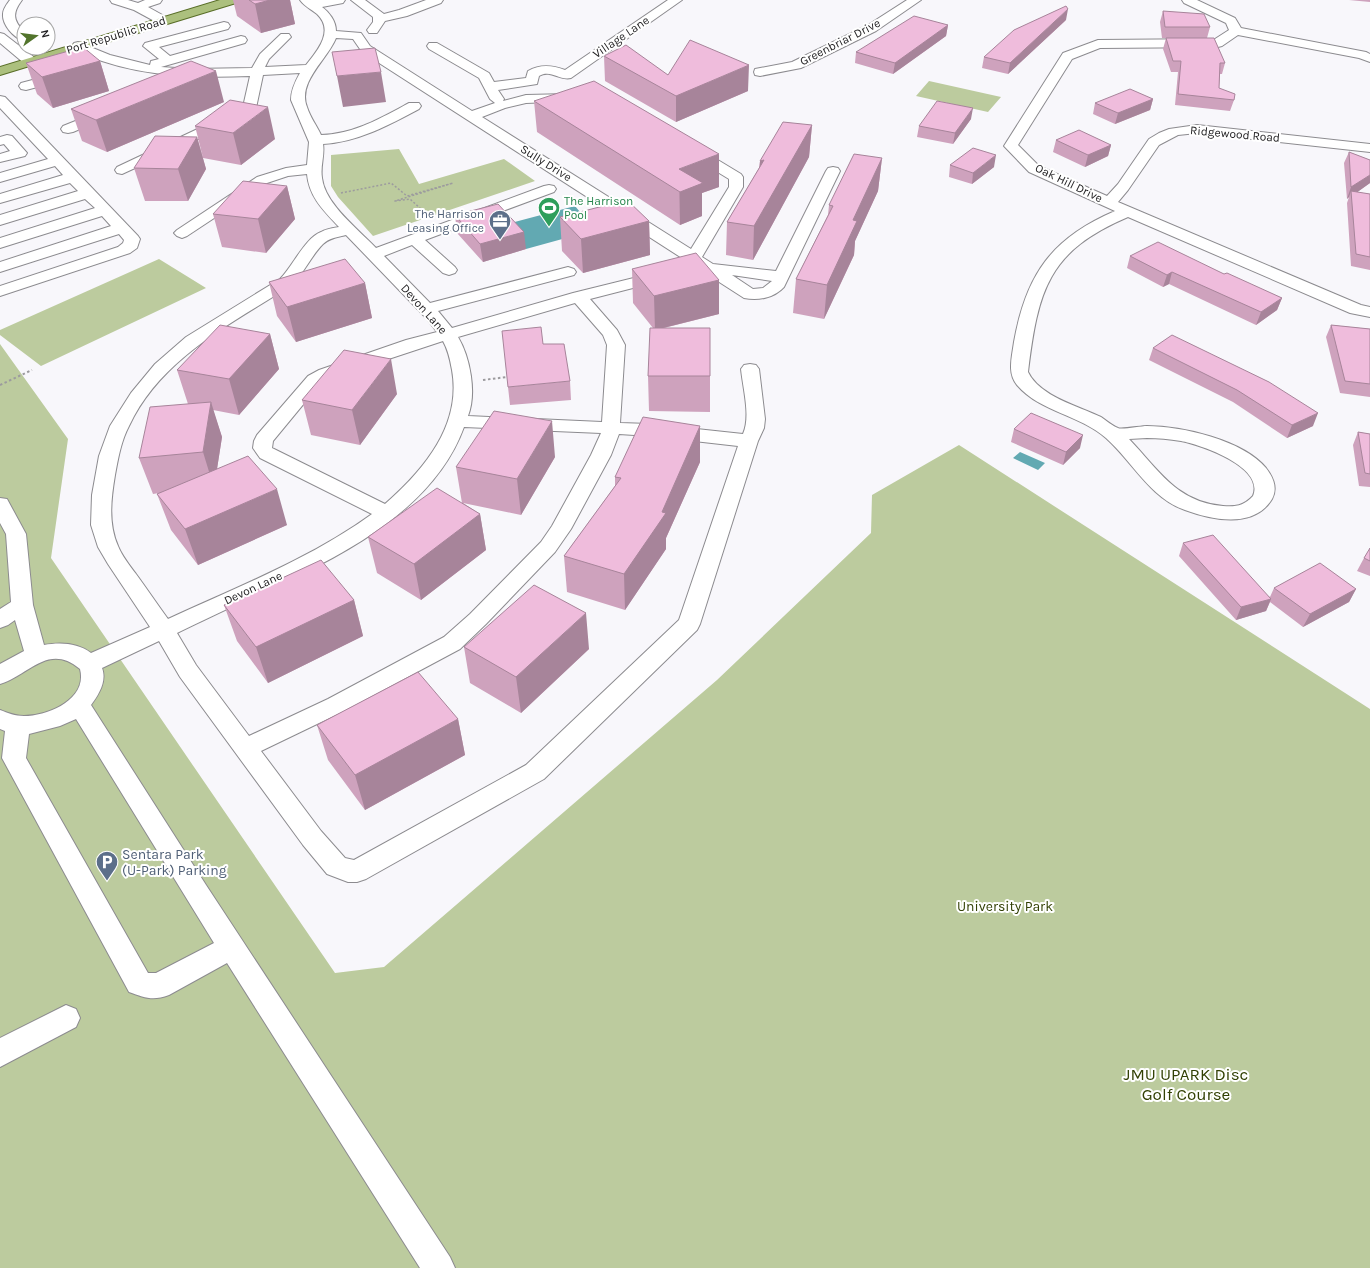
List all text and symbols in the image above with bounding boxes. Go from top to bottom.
street label: Port Republic Road [65,13,167,57]
street label: Village Lane [590,13,652,61]
north arrow [16,16,56,56]
street label: Greenbriar Drive [797,16,883,68]
text: N [38,28,52,39]
street label: Ridgewood Road [1189,123,1281,145]
street label: Sully Drive [518,142,574,184]
street label: Oak Hill Drive [1033,161,1105,205]
place label: The Harrison Pool [564,194,633,222]
sports icon: The Harrison Pool [536,195,562,228]
place label: The Harrison Leasing Office [407,207,484,235]
office icon: The Harrison Leasing Office [487,208,513,241]
street label: Devon Lane [398,281,450,337]
street label: Devon Lane [222,568,284,608]
place label: Sentara Park (U-Park) Parking [122,846,227,879]
parking icon: Sentara Park (U-Park) Parking [94,849,120,882]
park label: University Park [957,898,1053,915]
park label: JMU UPARK Disc Golf Course [1124,1064,1248,1104]

